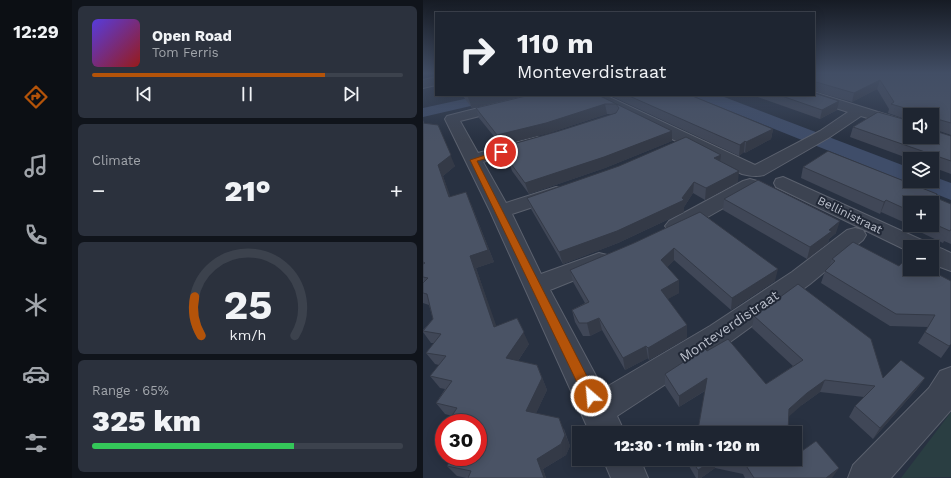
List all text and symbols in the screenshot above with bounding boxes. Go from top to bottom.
text: 12:29 [13,21,59,42]
text: Open Road [152,27,232,45]
text: 110 m [517,27,594,60]
icon: right [451,28,503,80]
text: Tom Ferris [152,45,219,60]
text: Monteverdistraat [517,61,666,82]
icon: directions [22,83,50,111]
icon: previous [133,83,155,105]
icon: pause [236,83,258,105]
icon: next [340,83,362,105]
map controls [903,108,939,276]
button: sound [903,108,939,144]
pin [484,135,518,169]
icon: arrive [490,141,512,163]
icon: music [22,152,50,180]
button: layers [903,152,939,188]
text: Climate [92,153,141,168]
text: 21° [224,173,271,208]
text: − [92,178,105,203]
text: + [390,178,403,203]
street label: Bellinistraat [815,193,885,237]
button: + [903,196,939,232]
icon: phone [22,221,50,249]
button: − [903,240,939,276]
text: 25 [223,280,272,329]
street label: Monteverdistraat [676,287,782,365]
icon: climate [22,291,50,319]
text: km/h [229,327,266,343]
icon: car [22,360,50,388]
position arrow [570,375,612,417]
text: Range · 65% [92,383,169,398]
text: 325 km [92,403,201,438]
speed limit sign: 30 [435,414,487,466]
icon: filters [22,429,50,457]
text: 12:30 · 1 min · 120 m [614,437,760,455]

